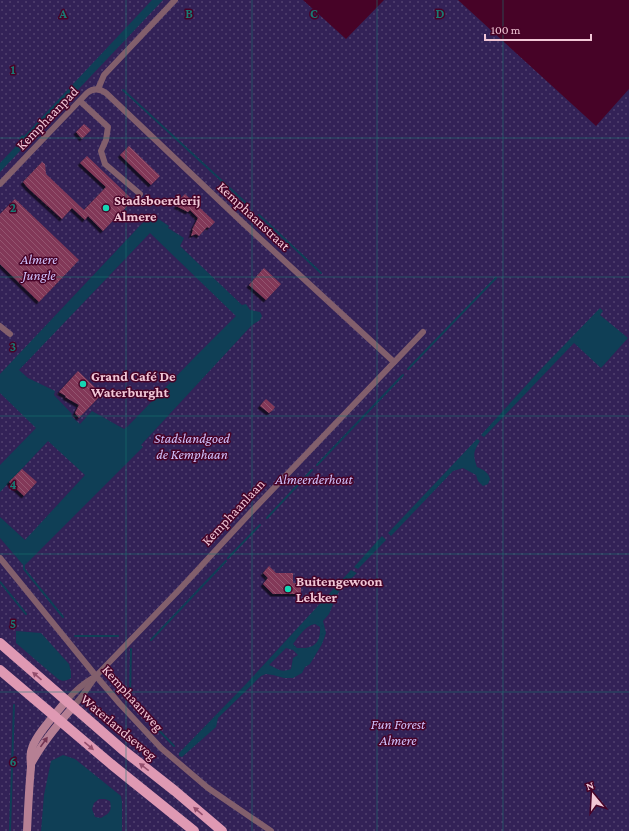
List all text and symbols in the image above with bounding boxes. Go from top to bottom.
text: A [58,6,67,21]
text: B [185,6,193,21]
text: C [310,6,318,21]
text: D [436,6,445,21]
scale bar [485,16,591,42]
text: 100 m [491,23,521,37]
text: 1 [11,62,16,77]
street label: Kemphaanpad [13,83,82,153]
street label: Kemphaanstraat [215,178,294,254]
place label: Stadsboerderij Almere [113,192,201,224]
text: 2 [10,200,17,215]
marker: Stadsboerderij Almere [101,203,111,213]
park label: Almere Jungle [19,251,58,283]
text: 3 [10,339,16,354]
place label: Grand Café De Waterburght [90,368,176,400]
marker: Grand Café De Waterburght [78,379,88,389]
park label: Stadslandgoed de Kemphaan [154,430,230,462]
park label: Almeerderhout [274,471,354,487]
street label: Kemphaanlaan [198,475,268,548]
text: 4 [9,477,17,492]
place label: Buitengewoon Lekker [296,573,383,605]
marker: Buitengewoon Lekker [283,584,293,594]
text: 5 [10,616,16,631]
street label: Kemphaanweg [99,662,167,735]
one-way arrow [32,671,42,680]
street label: Waterlandseweg [78,691,160,763]
park label: Fun Forest Almere [371,716,426,748]
one-way arrow [40,737,48,747]
one-way arrow [84,742,95,751]
text: 6 [9,754,17,769]
one-way arrow [139,762,150,771]
north arrow [573,775,613,815]
text: N [584,778,596,792]
one-way arrow [193,807,204,816]

